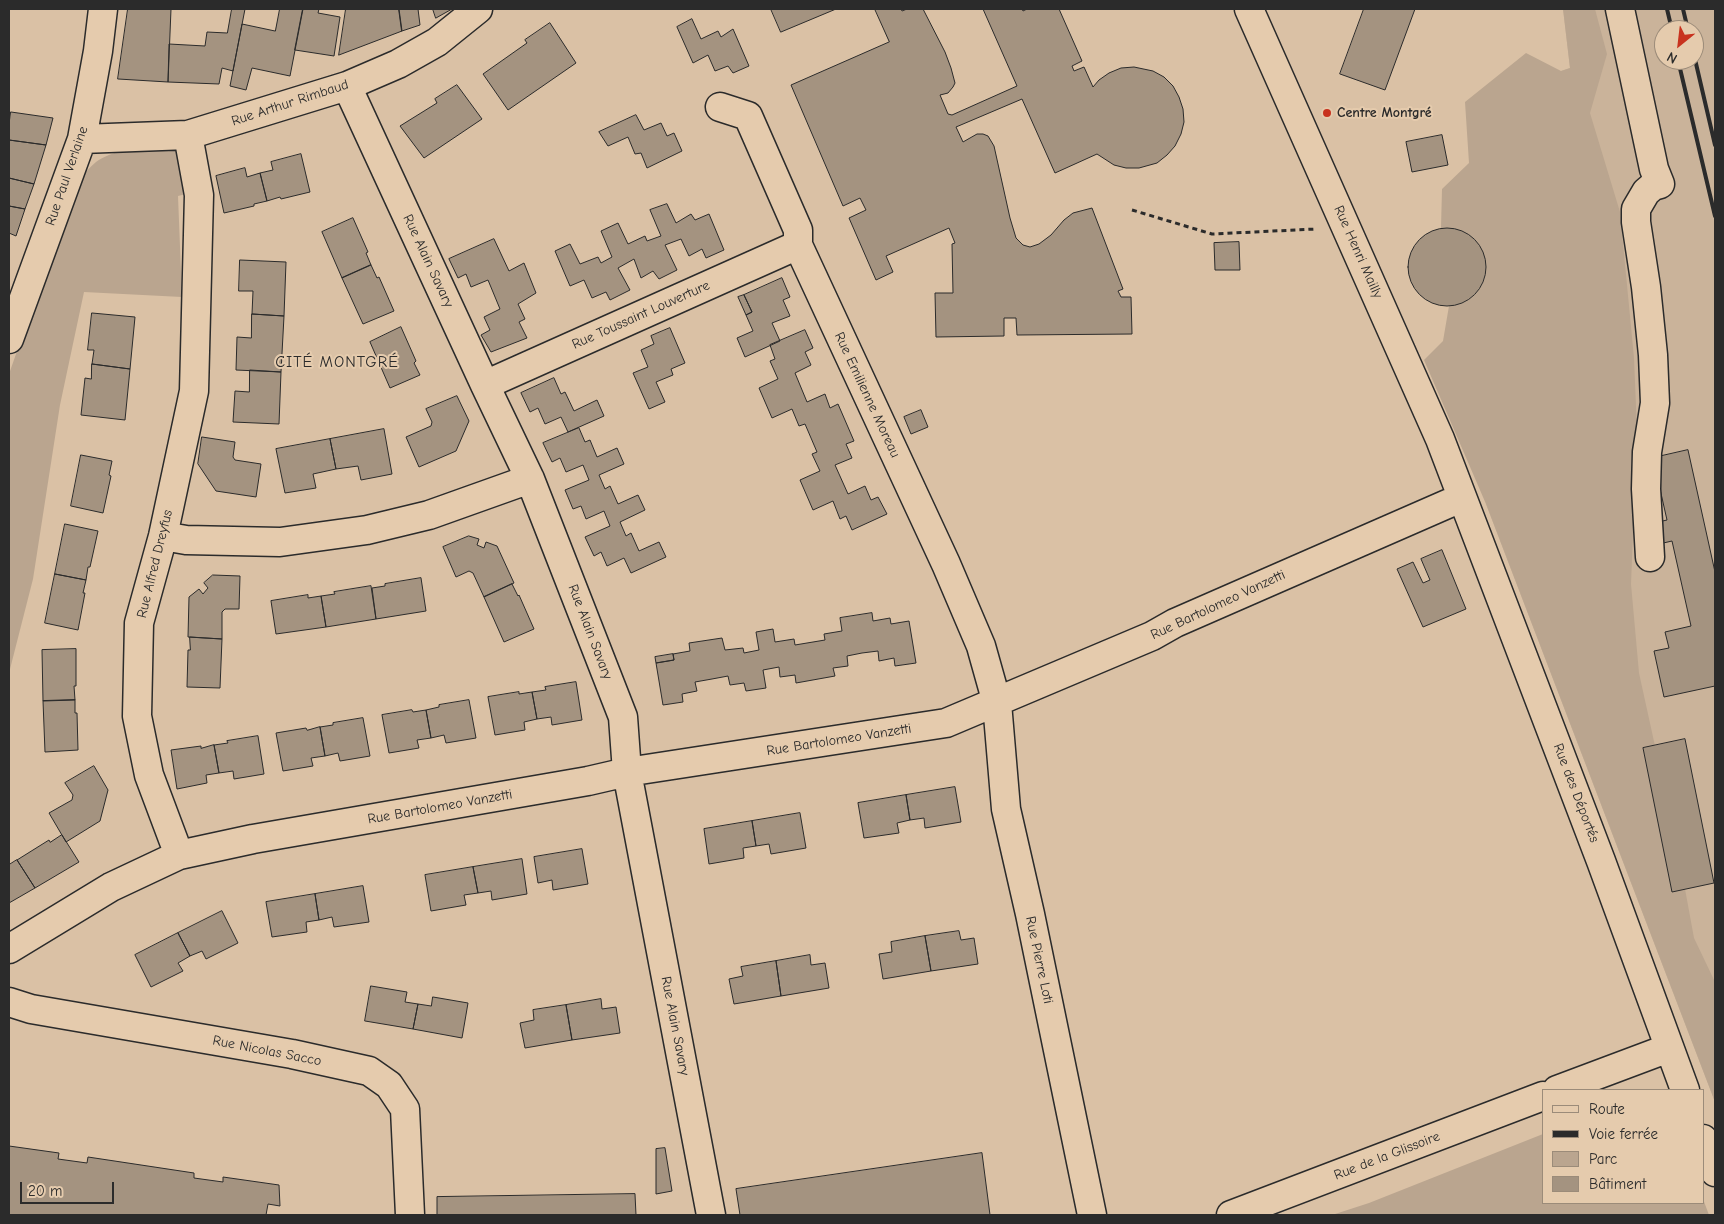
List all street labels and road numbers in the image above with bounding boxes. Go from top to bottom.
street label: Rue Arthur Rimbaud [229,76,351,130]
street label: Rue Paul Verlaine [42,124,92,228]
street label: Rue Henri Mailly [1330,203,1386,301]
street label: Rue Alain Savary [399,212,457,310]
street label: Rue Toussaint Louverture [569,277,713,353]
street label: Rue Emilienne Moreau [831,330,903,460]
street label: Rue Alfred Dreyfus [133,508,177,620]
street label: Rue Bartolomeo Vanzetti [1148,566,1288,644]
street label: Rue Alain Savary [564,582,616,682]
street label: Rue Bartolomeo Vanzetti [765,720,913,760]
street label: Rue des Déportés [1549,741,1603,845]
street label: Rue Bartolomeo Vanzetti [366,786,514,828]
street label: Rue Pierre Loti [1022,915,1056,1005]
street label: Rue Alain Savary [657,975,693,1077]
street label: Rue Nicolas Sacco [211,1032,323,1070]
street label: Rue de la Glissoire [1332,1128,1442,1184]

